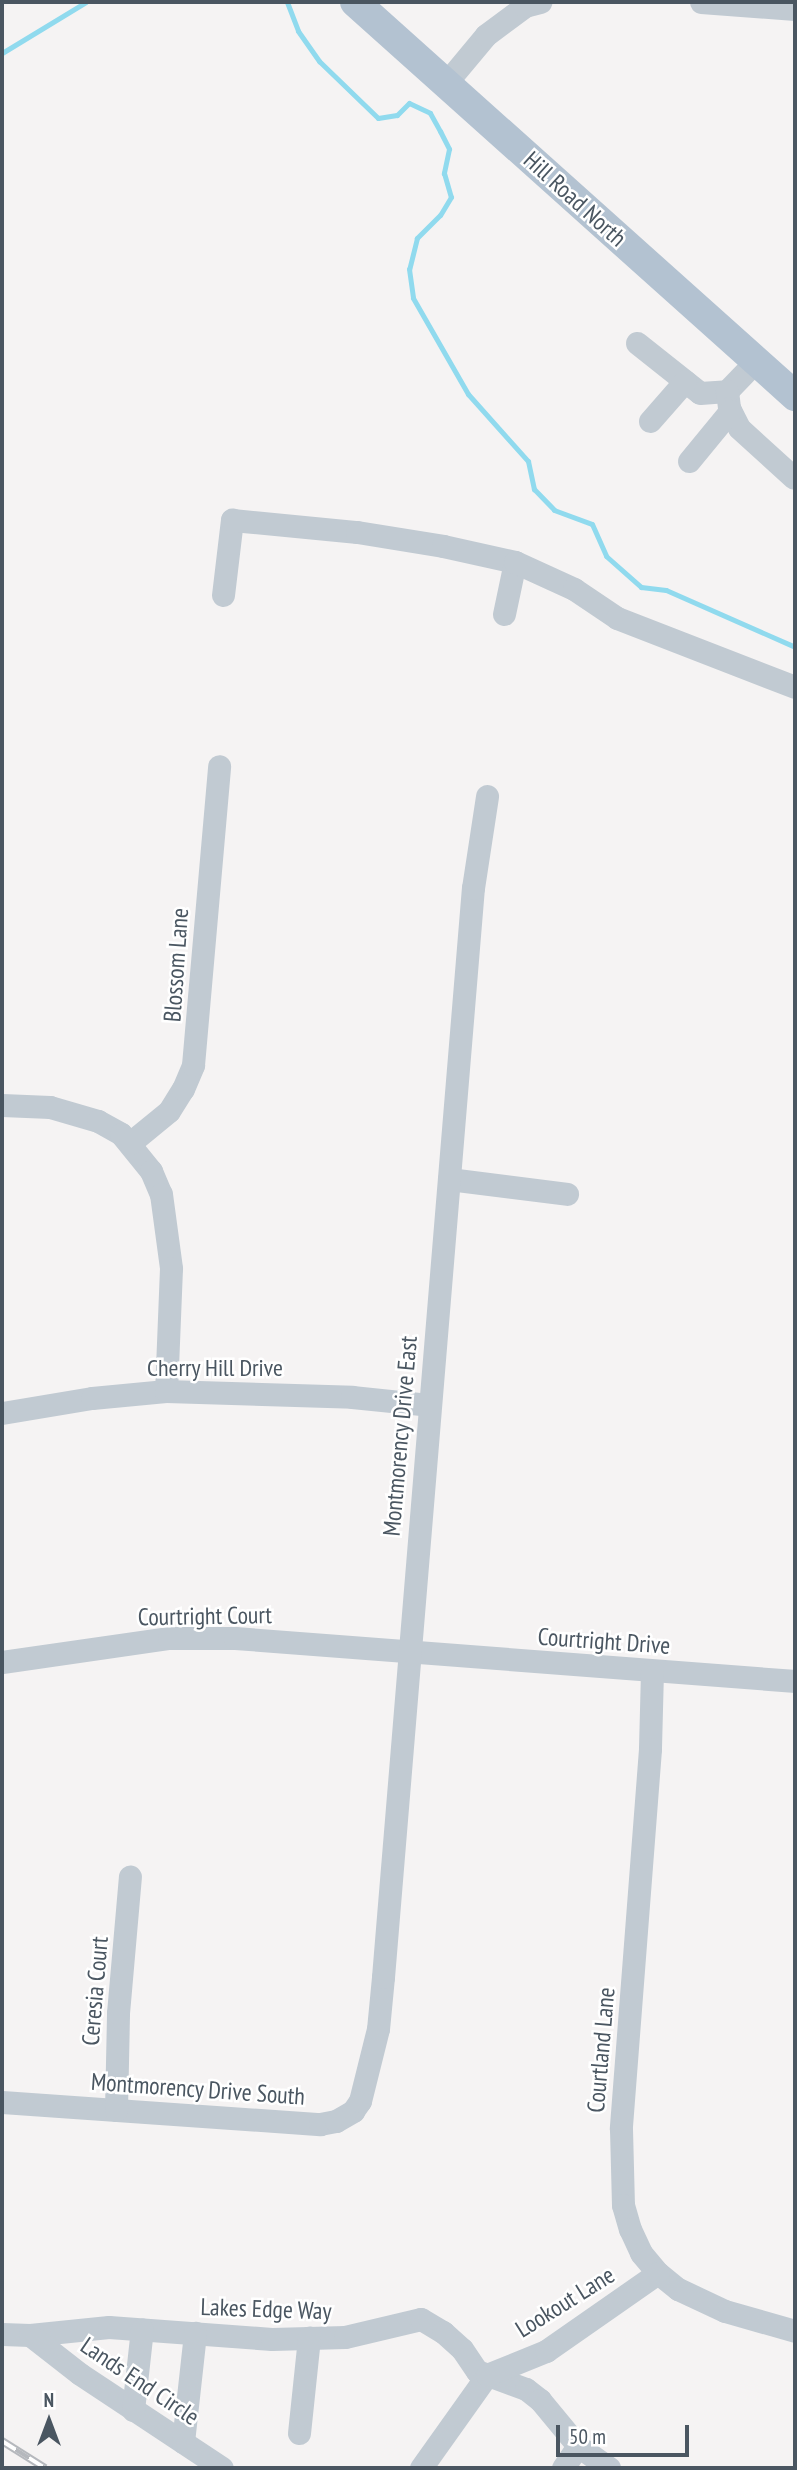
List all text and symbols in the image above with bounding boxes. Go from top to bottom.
street label: Hill Road North [518,145,632,253]
street label: Blossom Lane [158,907,194,1023]
street label: Montmorency Drive East [377,1334,423,1538]
street label: Cherry Hill Drive [147,1354,283,1382]
street label: Courtright Court [138,1600,272,1632]
street label: Courtright Drive [537,1622,671,1660]
street label: Ceresia Court [76,1935,114,2047]
street label: Courtland Lane [581,1986,621,2114]
street label: Montmorency Drive South [90,2067,306,2111]
street label: Lookout Lane [510,2260,620,2344]
street label: Lakes Edge Way [200,2292,332,2326]
street label: Lands End Circle [75,2331,205,2431]
north arrow [14,2386,84,2456]
text: N [44,2388,54,2412]
scale bar [559,2410,692,2454]
text: 50 m [569,2423,606,2450]

